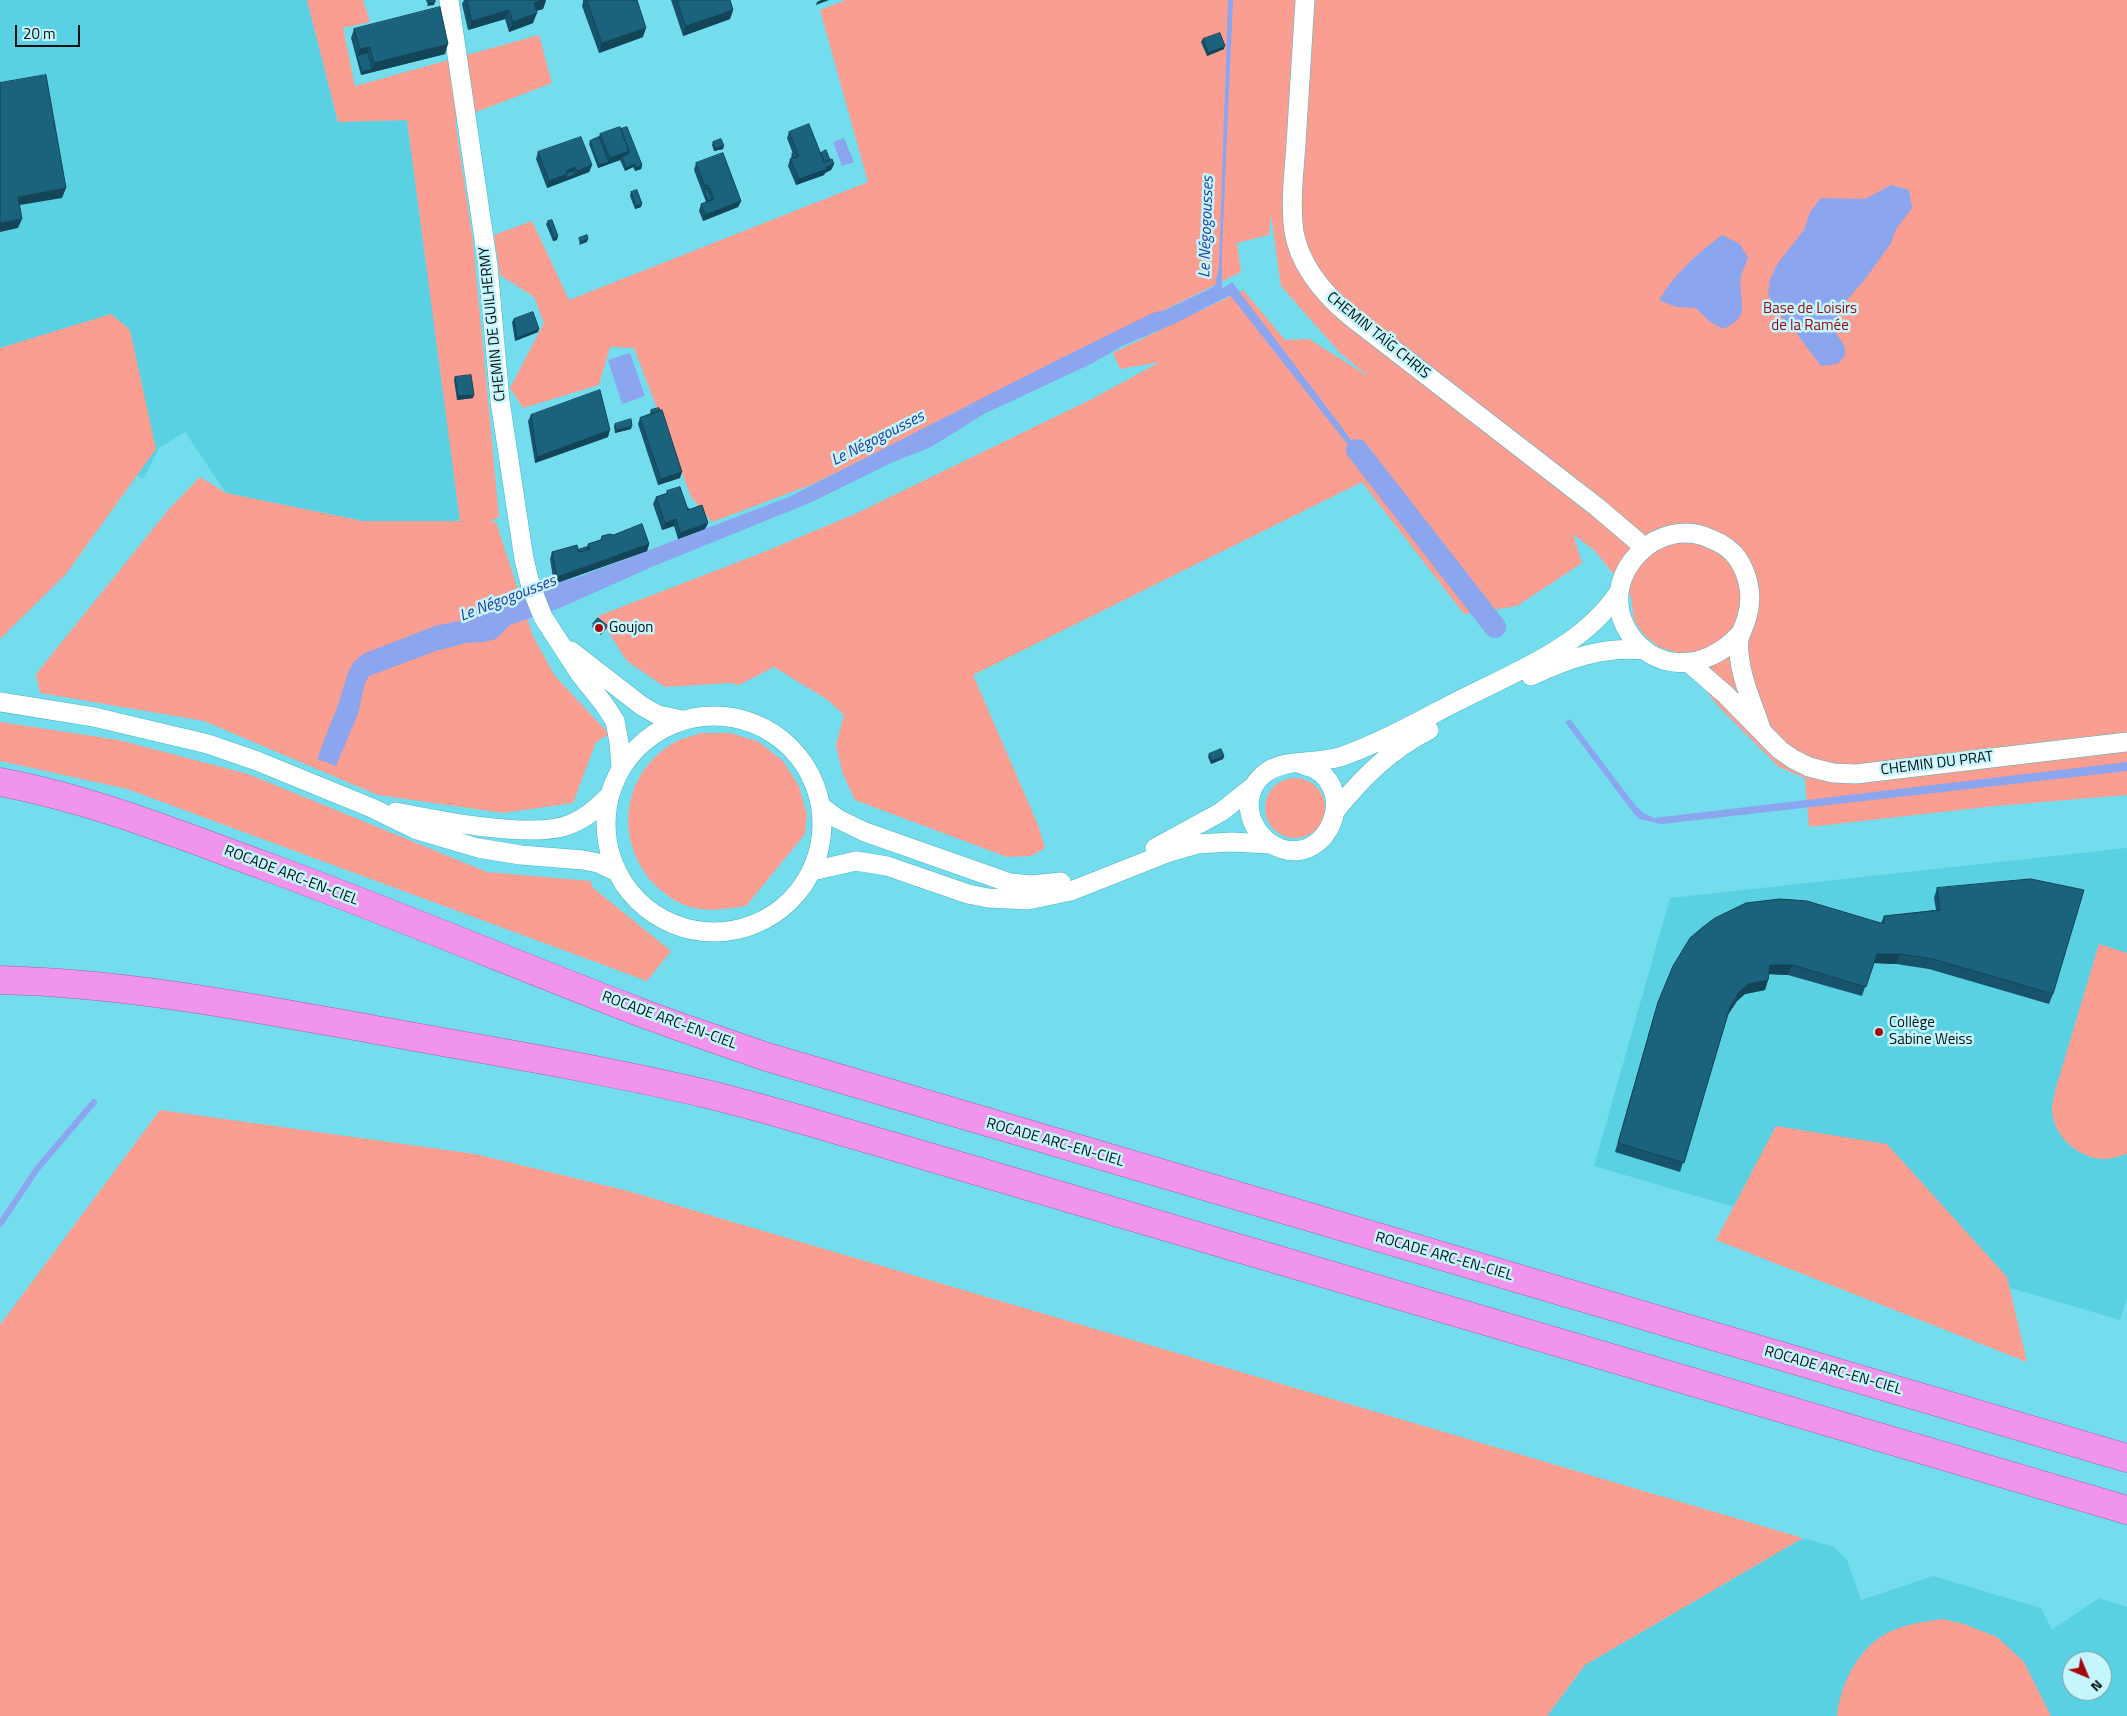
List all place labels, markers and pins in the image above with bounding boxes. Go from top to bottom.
place label: Goujon [609,619,653,637]
marker: Goujon [593,622,605,634]
place label: Collège Sabine Weiss [1889,1014,1973,1049]
marker: Collège Sabine Weiss [1873,1026,1885,1038]

